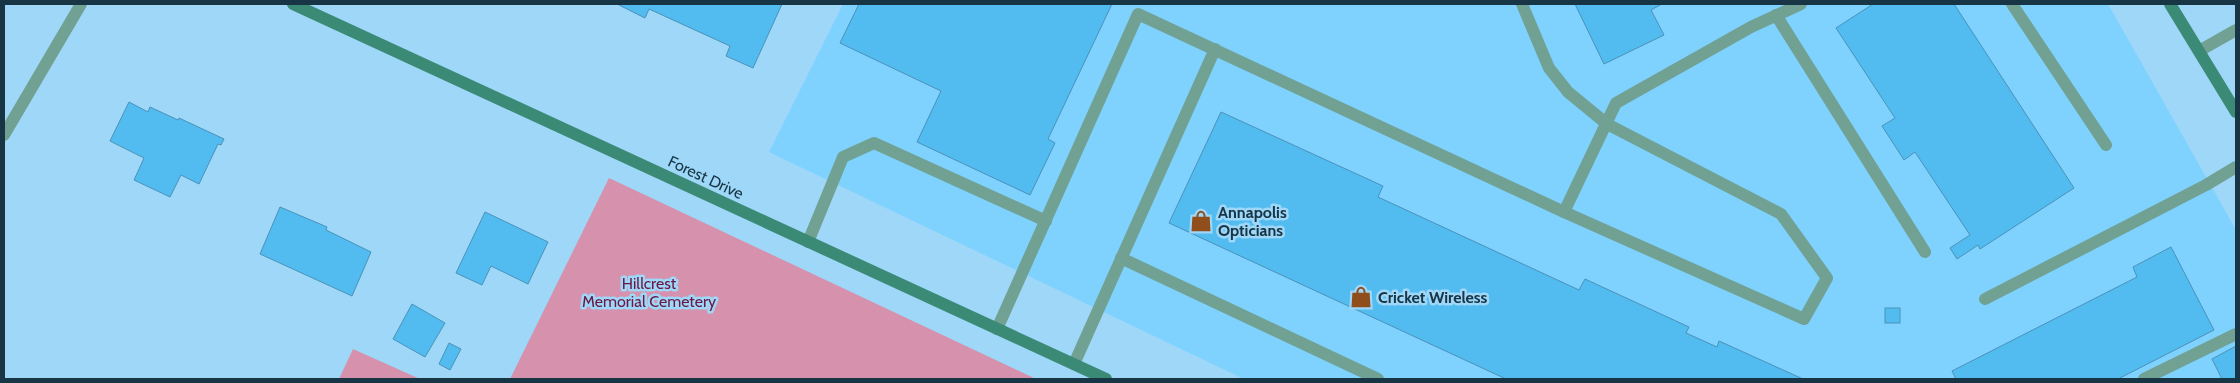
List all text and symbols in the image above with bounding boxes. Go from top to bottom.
street label: Forest Drive [665,152,747,203]
place label: Annapolis Opticians [1218,203,1287,240]
shop icon: Annapolis Opticians [1188,208,1214,234]
park label: Hillcrest Memorial Cemetery [582,274,716,311]
shop icon: Cricket Wireless [1348,284,1374,310]
place label: Cricket Wireless [1378,288,1488,307]

